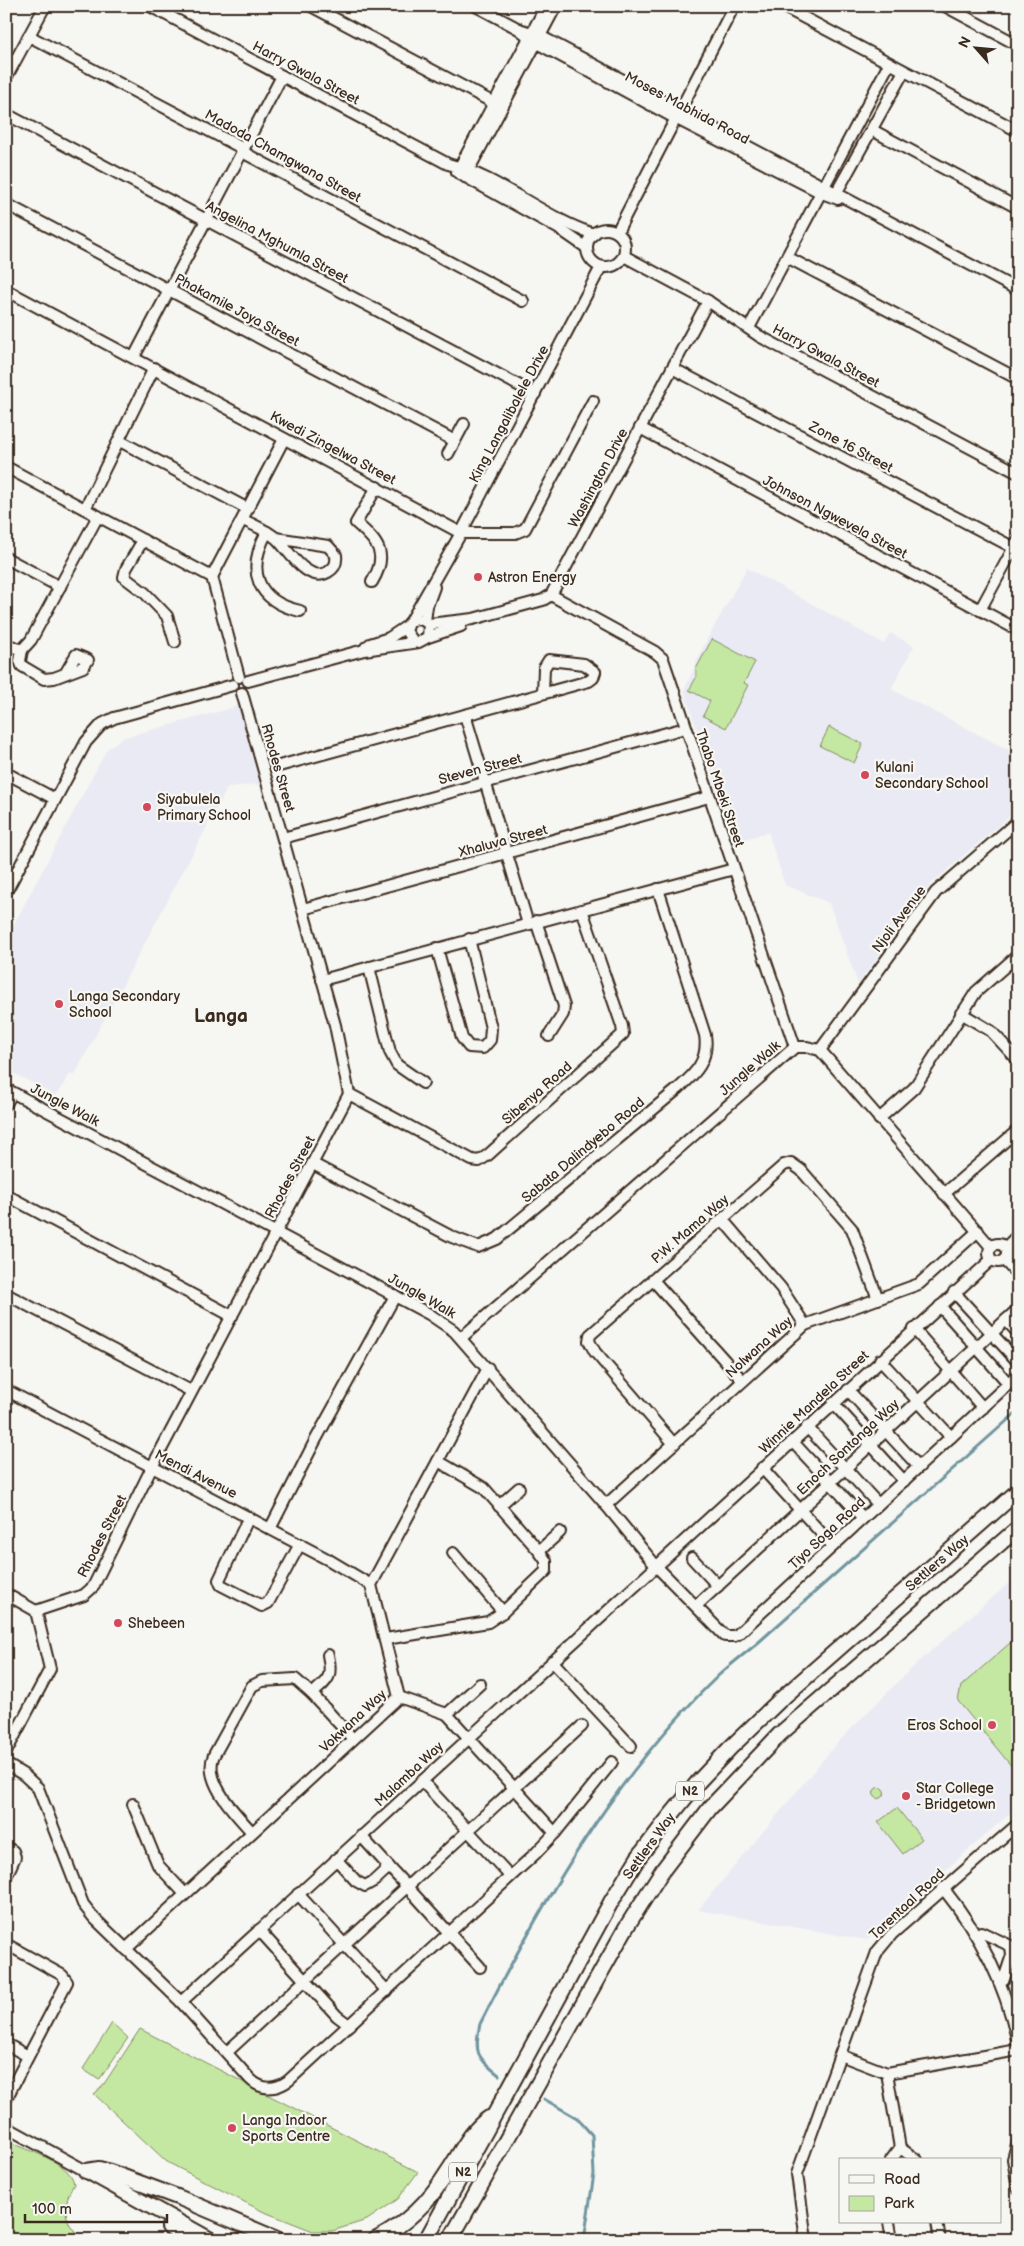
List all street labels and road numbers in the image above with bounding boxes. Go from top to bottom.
street label: Harry Gwala Street [250,38,363,109]
street label: Moses Mabhida Road [622,68,752,148]
street label: Madoda Chamgwana Street [202,106,365,206]
street label: Angelina Mghumla Street [203,197,352,287]
street label: Phakamile Joya Street [172,270,303,350]
street label: Harry Gwala Street [770,321,883,392]
street label: King Langalibalele Drive [466,342,552,486]
street label: Kwedi Zingelwa Street [267,408,399,489]
street label: Zone 16 Street [805,417,896,477]
street label: Washington Drive [565,425,631,531]
street label: Johnson Ngwevela Street [760,472,911,563]
street label: Rhodes Street [257,722,299,815]
street label: Thabo Mbeki Street [692,727,748,850]
street label: Steven Street [437,750,524,788]
street label: Xhaluva Street [456,821,550,861]
street label: Njoli Avenue [868,882,930,956]
street label: Jungle Walk [716,1037,784,1099]
street label: Sibenya Road [498,1058,576,1128]
street label: Jungle Walk [28,1080,102,1130]
street label: Sabata Dalindyebo Road [518,1094,648,1206]
street label: Rhodes Street [261,1132,319,1221]
street label: P.W. Mama Way [648,1190,733,1267]
street label: Jungle Walk [385,1270,459,1322]
street label: Nolwana Way [722,1312,796,1381]
street label: Winnie Mandela Street [756,1346,873,1457]
street label: Enoch Sontonga Way [793,1395,903,1499]
street label: Mendi Avenue [152,1446,240,1502]
street label: Rhodes Street [74,1491,131,1580]
street label: Tiyo Soga Road [785,1493,869,1573]
street label: Settlers Way [902,1531,973,1595]
street label: Vokwana Way [316,1685,390,1756]
street label: Malamba Way [371,1737,447,1810]
road number: N2 [676,1782,704,1800]
street label: Settlers Way [619,1809,679,1883]
street label: Tarentaal Road [866,1865,948,1943]
road number: N2 [449,2162,477,2182]

